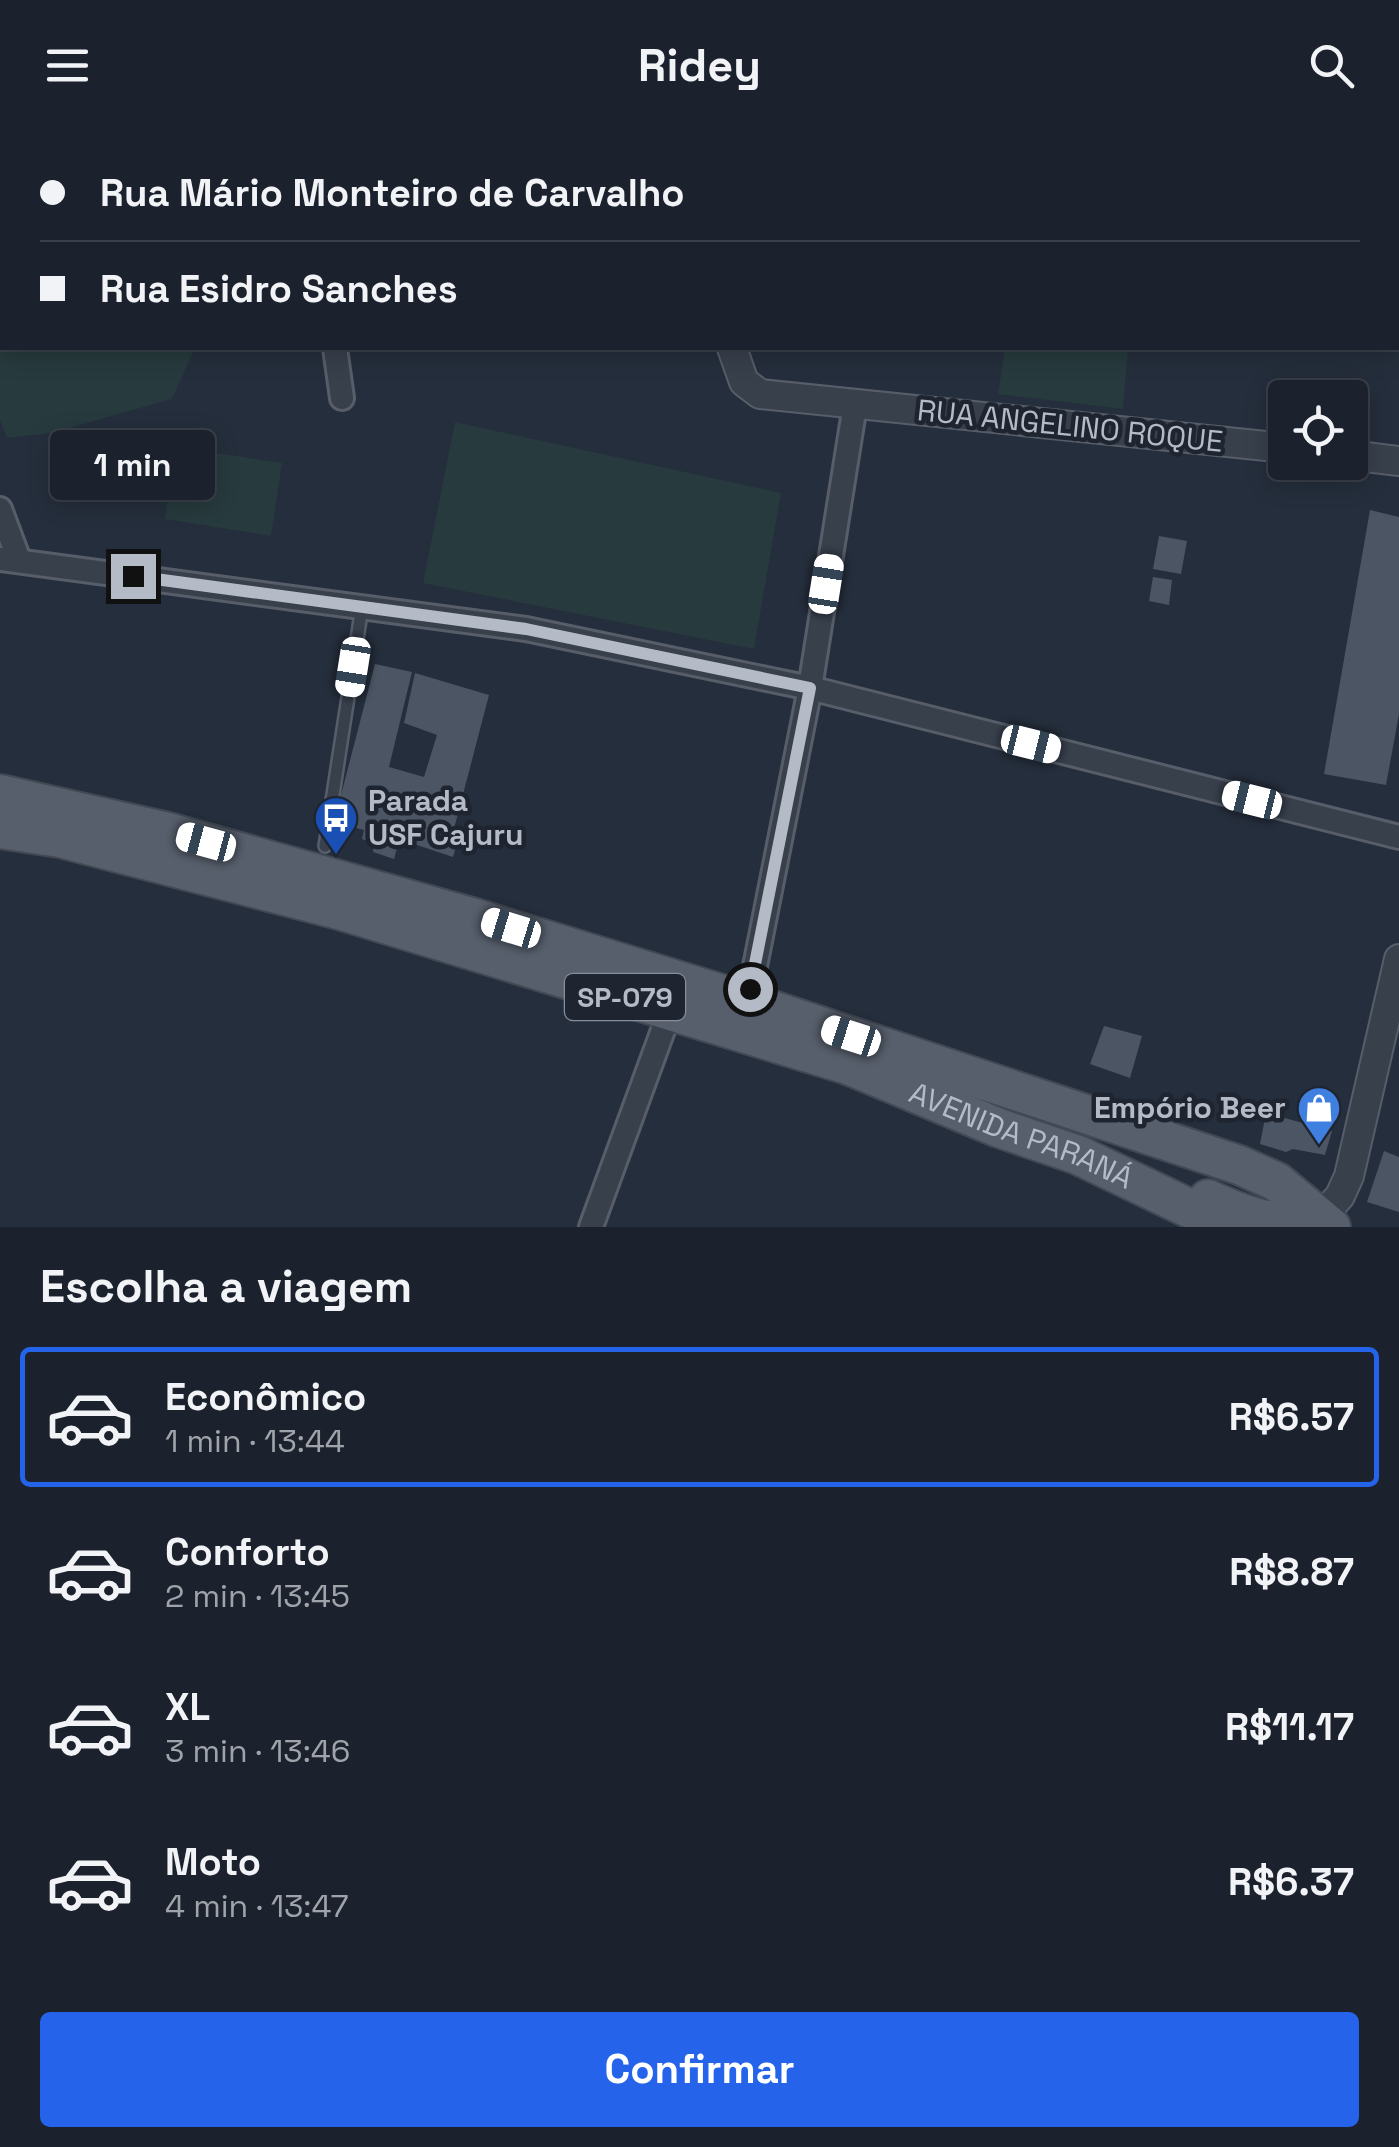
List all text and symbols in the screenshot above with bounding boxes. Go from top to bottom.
text: Ridey [638,37,761,94]
icon: menu [40,38,95,93]
icon: search [1304,38,1359,93]
text: Rua Mário Monteiro de Carvalho [100,169,685,217]
text: Rua Esidro Sanches [100,265,458,313]
map controls [1268,380,1368,480]
button: locate [1268,380,1368,480]
street label: RUA ANGELINO ROQUE [915,390,1225,461]
callout: 1 min [51,431,216,501]
text: 1 min [93,445,172,485]
car [806,552,846,616]
route end [111,554,156,599]
car [333,635,373,699]
car [998,722,1064,766]
car [1219,778,1285,822]
place label: Parada USF Cajuru [368,781,524,854]
bus stop icon: Parada USF Cajuru [313,795,359,856]
car [173,820,239,864]
car [478,905,544,951]
route start [728,967,773,1012]
road number: SP-079 [565,974,685,1020]
car [818,1012,884,1060]
street label: AVENIDA PARANÁ [904,1073,1140,1198]
shop icon: Empório Beer [1296,1085,1342,1146]
place label: Empório Beer [1094,1088,1286,1127]
text: Escolha a viagem [40,1258,412,1315]
icon: car [45,1372,135,1462]
text: Econômico [165,1373,366,1421]
text: R$6.57 [1229,1393,1354,1441]
text: 1 min · 13:44 [165,1421,345,1461]
icon: car [45,1527,135,1617]
text: Conforto [165,1528,330,1576]
text: R$8.87 [1229,1548,1354,1596]
text: 2 min · 13:45 [165,1576,350,1616]
icon: car [45,1682,135,1772]
text: XL [165,1683,210,1731]
text: R$11.17 [1225,1703,1354,1751]
text: 3 min · 13:46 [165,1731,350,1771]
icon: car [45,1837,135,1927]
text: Moto [165,1838,261,1886]
text: R$6.37 [1228,1858,1354,1906]
text: 4 min · 13:47 [165,1886,348,1926]
button: Confirmar [40,2012,1359,2127]

